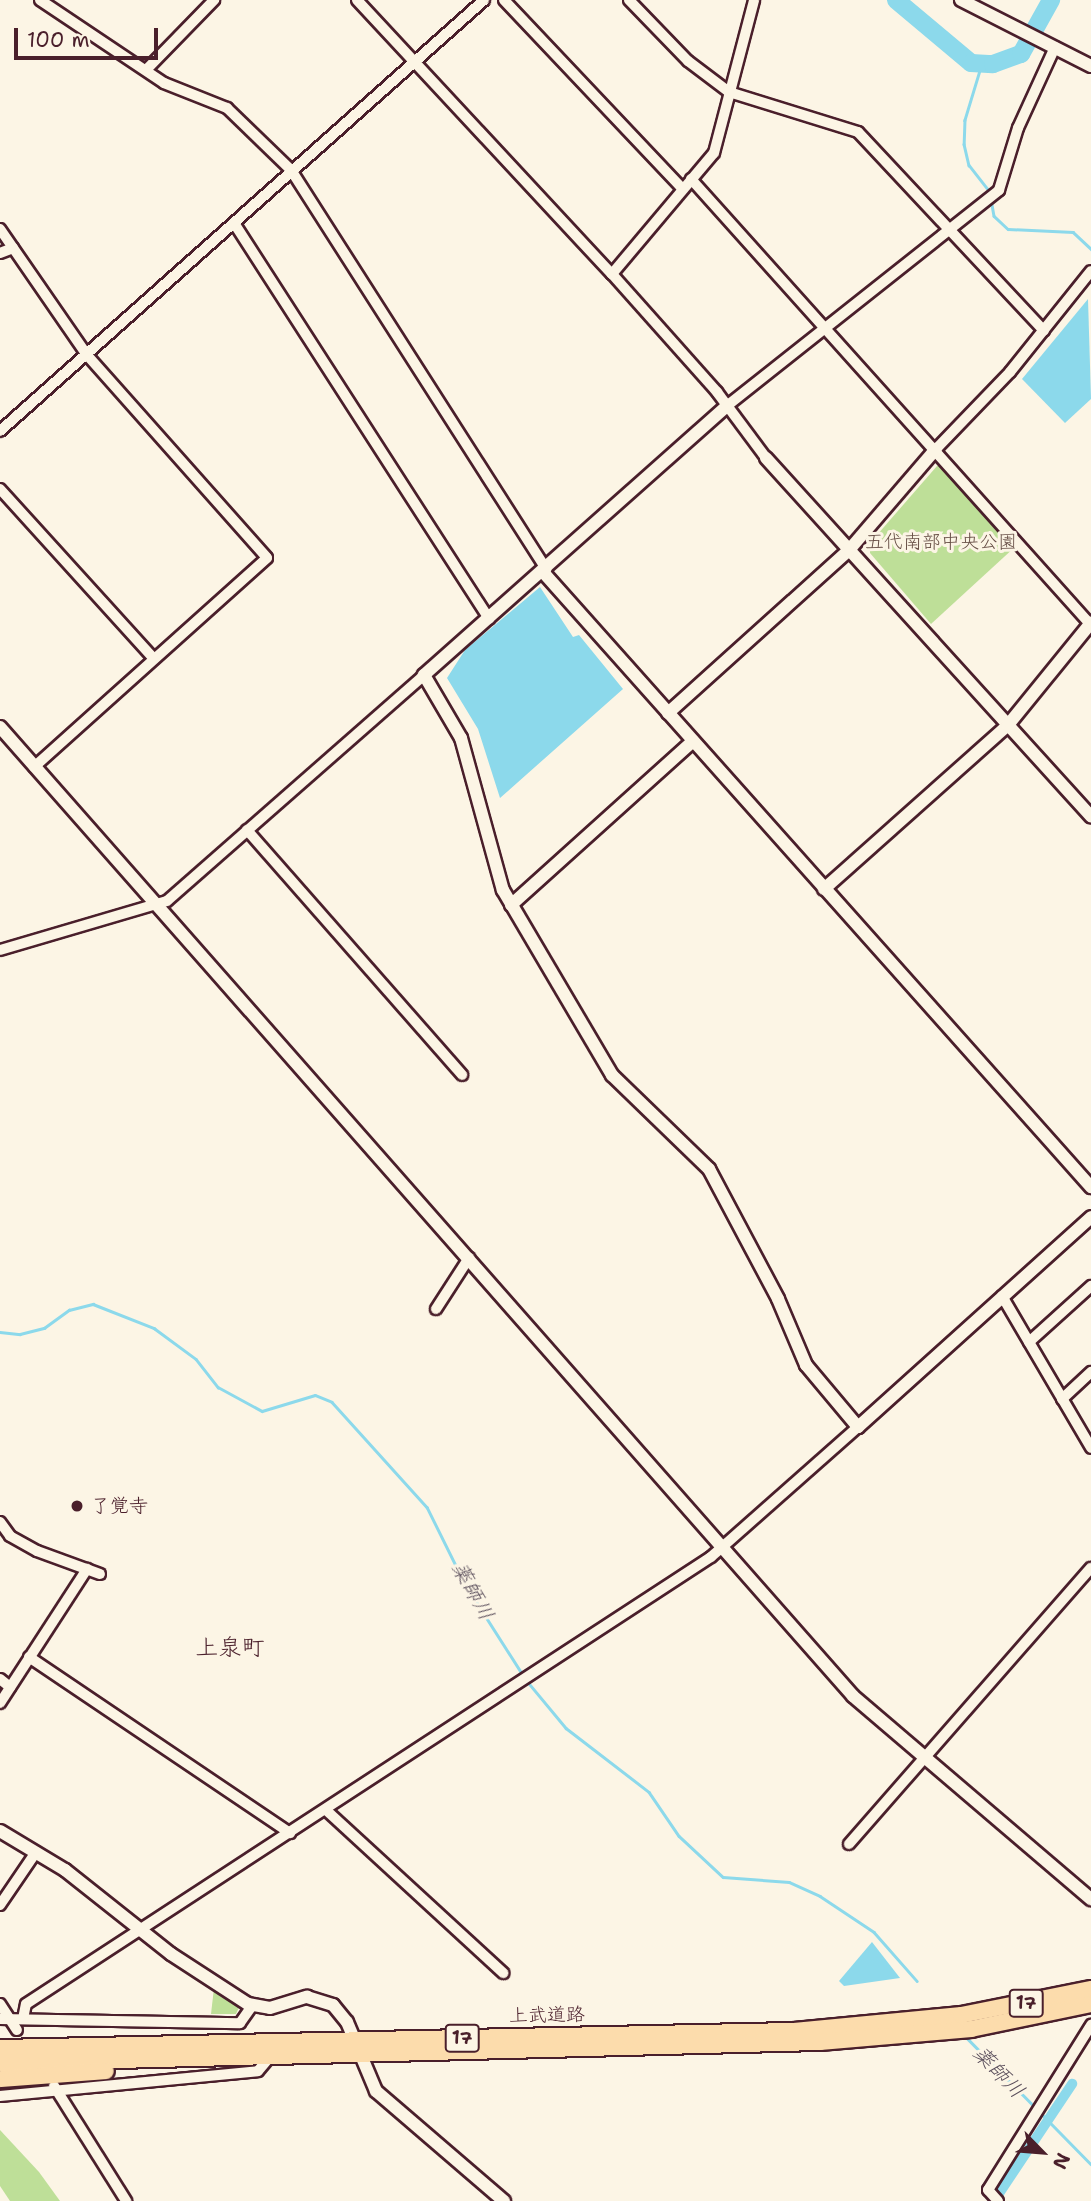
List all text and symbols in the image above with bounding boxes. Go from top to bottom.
scale bar [18,14,161,58]
text: 100 m [27,26,90,54]
park label: 五代南部中央公園 [865,531,1017,553]
place label: 了覚寺 [91,1495,148,1517]
marker: 了覚寺 [69,1498,85,1514]
water label: 薬師川 [447,1557,499,1625]
district label: 上泉町 [196,1633,264,1661]
road number: 17 [1009,1989,1044,2018]
street label: 上武道路 [509,2003,585,2027]
road number: 17 [444,2024,480,2052]
water label: 薬師川 [968,2041,1030,2103]
north arrow [1007,2117,1077,2187]
text: N [1047,2149,1076,2173]

